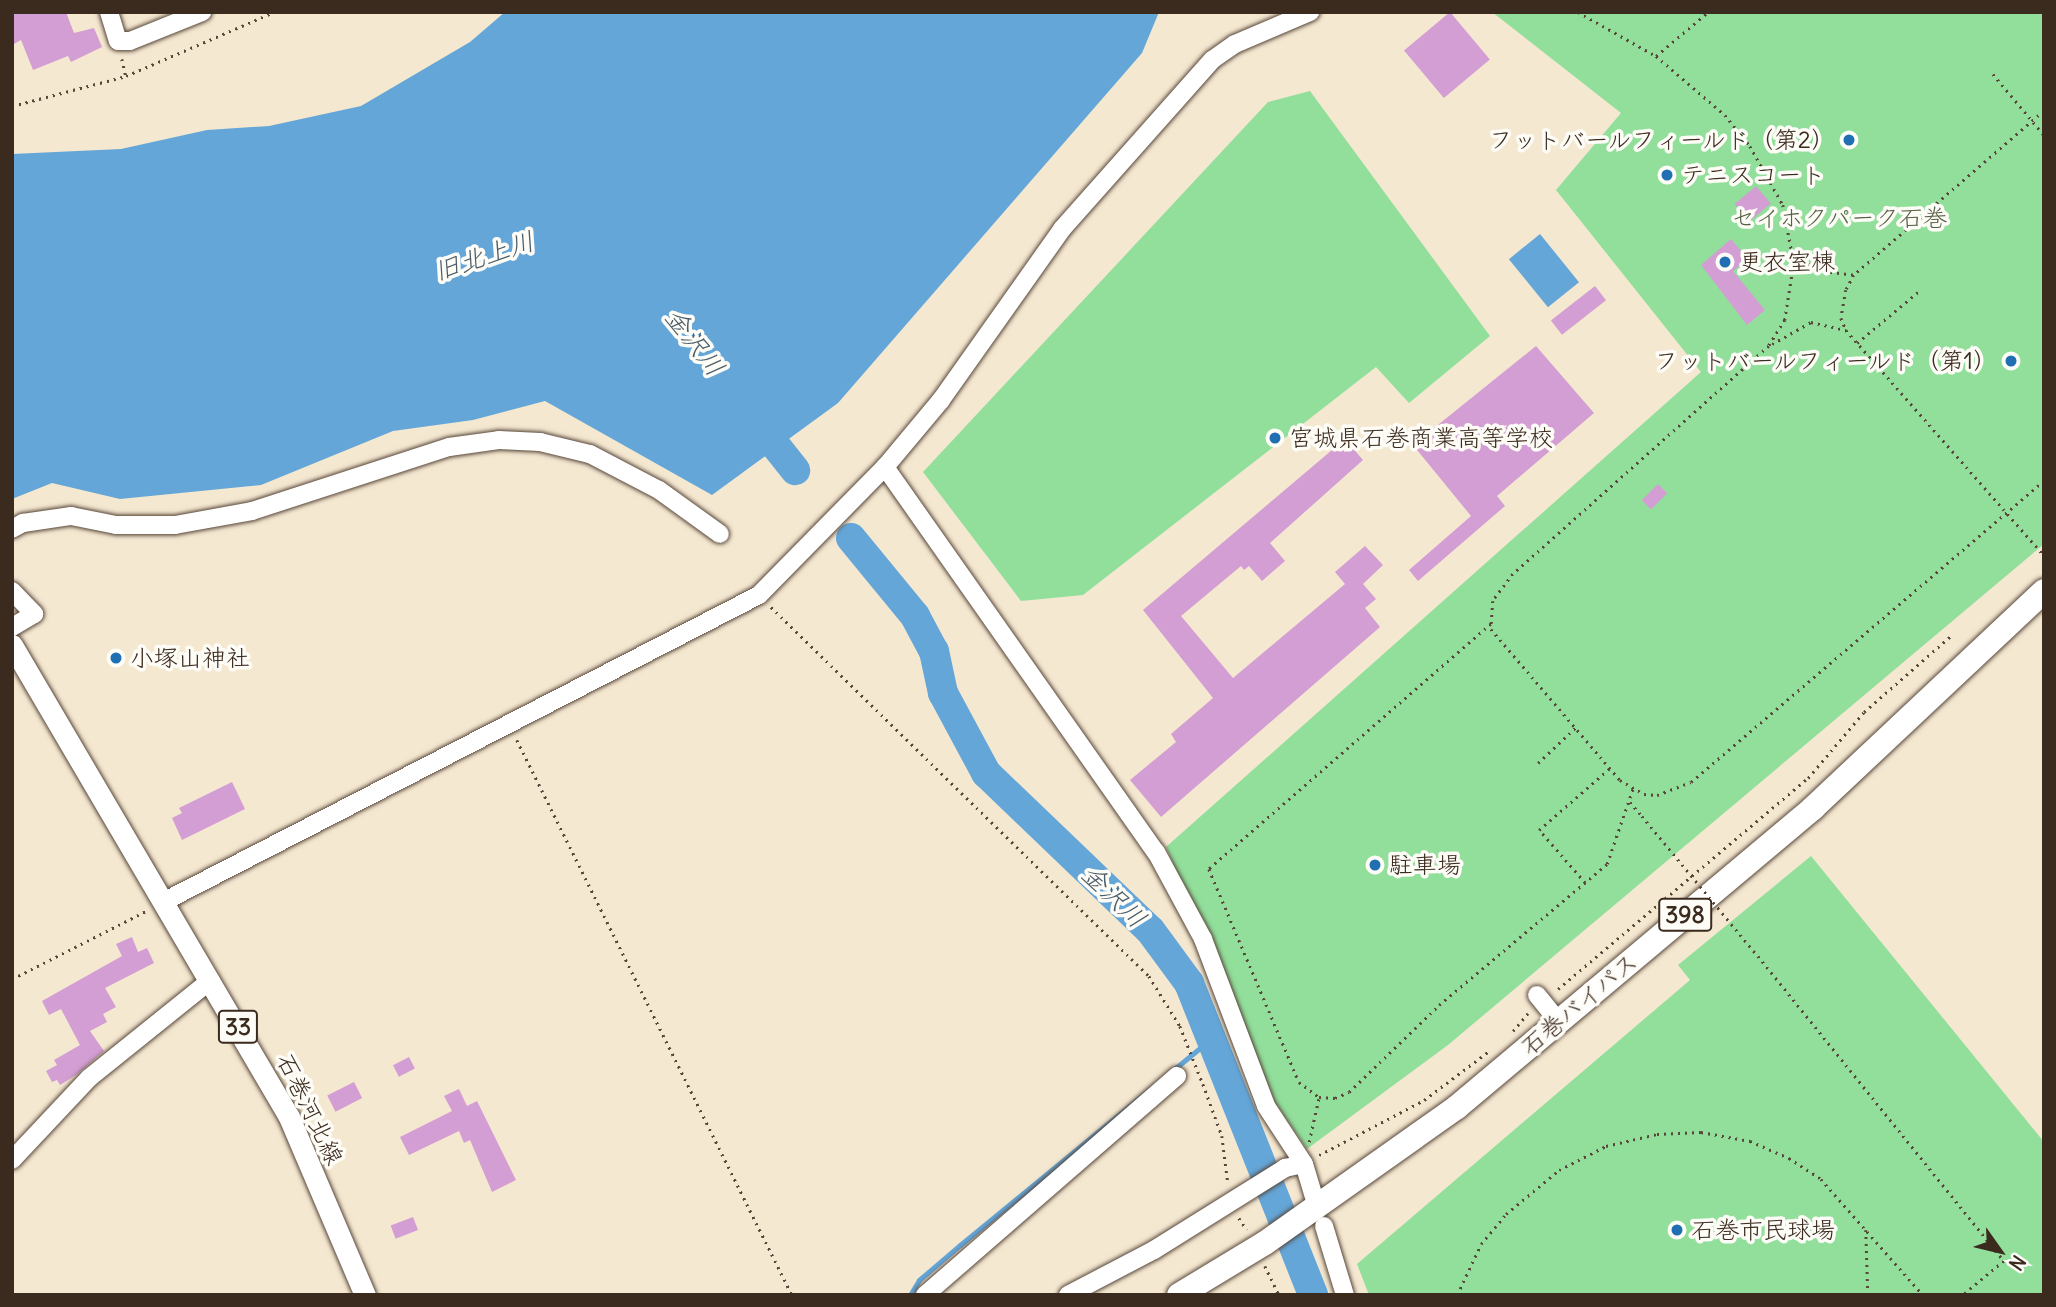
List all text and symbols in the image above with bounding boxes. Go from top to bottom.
place label: フットバールフィールド（第2） [1486,126,1835,154]
marker: フットバールフィールド（第2） [1841,132,1857,148]
place label: テニスコート [1681,161,1825,189]
marker: テニスコート [1659,167,1675,183]
park label: セイホクパーク石巻 [1731,204,1947,232]
water label: 旧北上川 [430,225,538,287]
place label: 更衣室棟 [1739,248,1835,276]
marker: 更衣室棟 [1717,254,1733,270]
water label: 金沢川 [659,302,731,382]
place label: フットバールフィールド（第1） [1651,347,1997,375]
marker: フットバールフィールド（第1） [2003,353,2019,369]
place label: 宮城県石巻商業高等学校 [1289,424,1553,452]
marker: 宮城県石巻商業高等学校 [1267,430,1283,446]
place label: 小塚山神社 [130,644,250,672]
marker: 小塚山神社 [108,650,124,666]
place label: 駐車場 [1389,851,1461,879]
marker: 駐車場 [1367,857,1383,873]
water label: 金沢川 [1075,858,1153,934]
road number: 398 [1657,896,1713,934]
street label: 石巻バイパス [1515,947,1643,1061]
road number: 33 [217,1008,259,1046]
street label: 石巻河北線 [271,1049,349,1169]
place label: 石巻市民球場 [1691,1216,1835,1244]
north arrow [1965,1216,2035,1286]
marker: 石巻市民球場 [1669,1222,1685,1238]
text: N [2004,1251,2031,1275]

